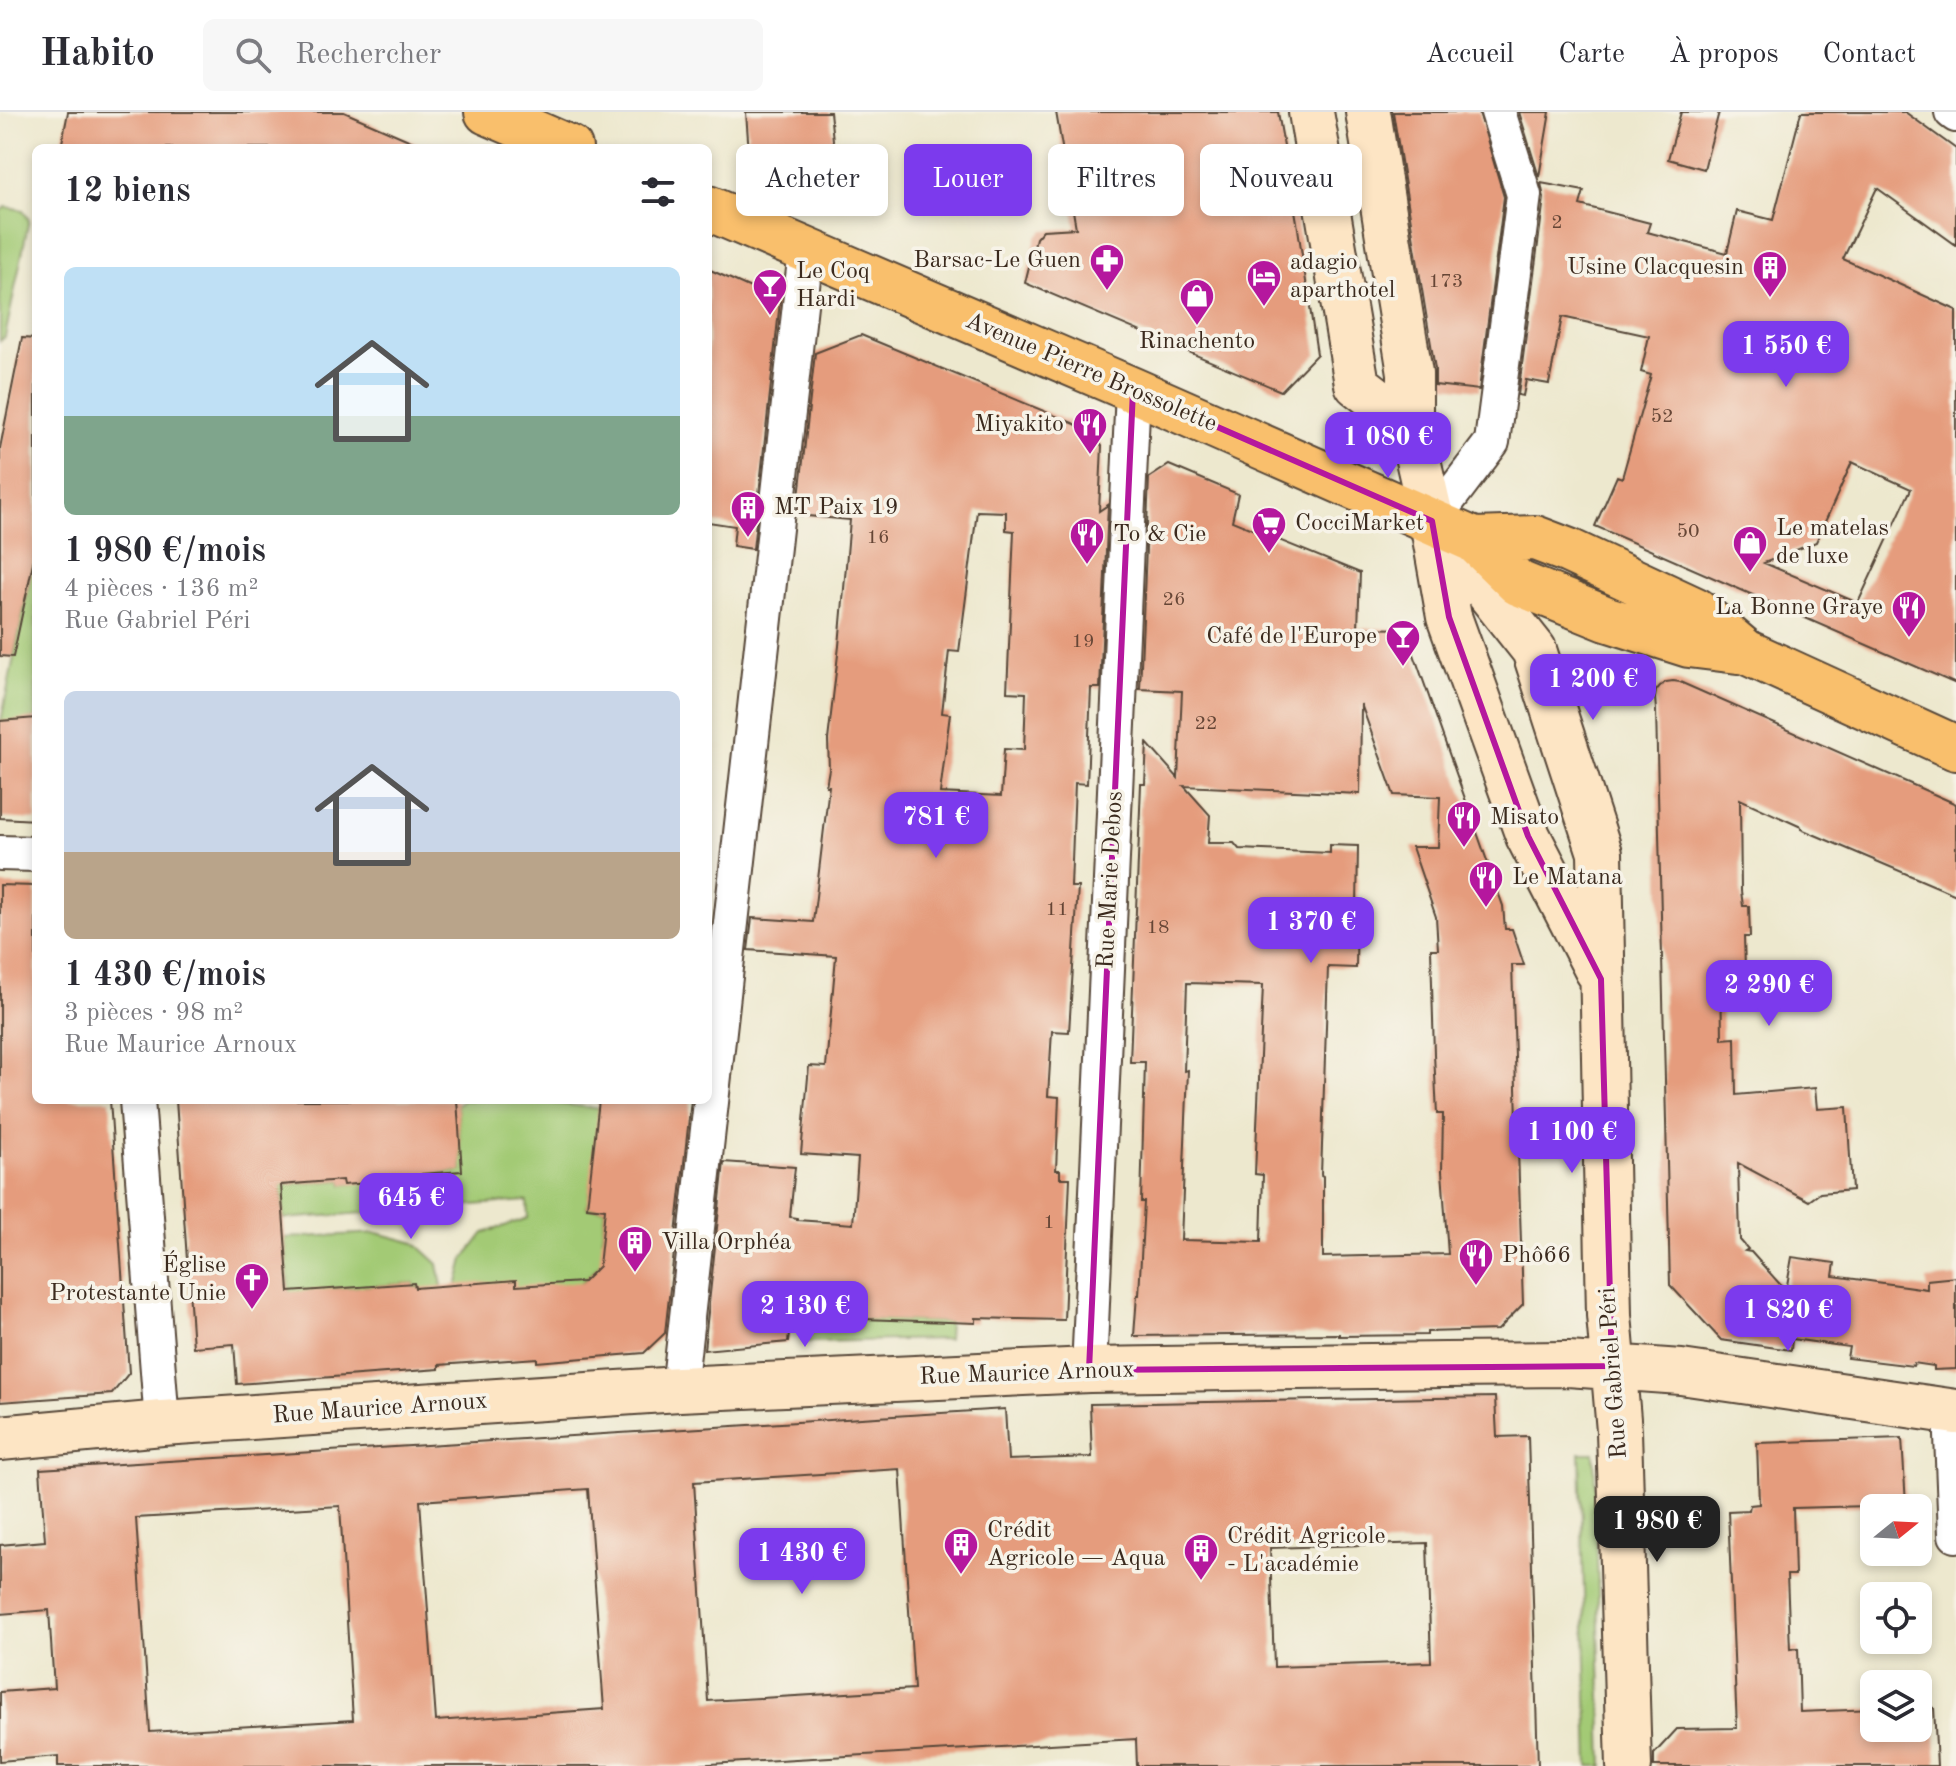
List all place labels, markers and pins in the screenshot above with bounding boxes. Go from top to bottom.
pharmacy icon: Barsac-Le Guen [1088,242,1126,292]
place label: Barsac-Le Guen [913,249,1081,273]
building icon: Usine Clacquesin [1751,249,1789,299]
place label: adagio aparthotel [1290,251,1395,303]
place label: Usine Clacquesin [1567,256,1744,280]
hotel icon: adagio aparthotel [1245,258,1283,308]
place label: Le Coq Hardi [796,260,870,312]
bar icon: Le Coq Hardi [751,267,789,317]
shop icon: Rinachento [1178,277,1216,327]
pin: 1 550 € [1712,321,1860,389]
place label: Rinachento [1139,330,1255,354]
restaurant icon: Miyakito [1071,406,1109,456]
pin: 1 080 € [1314,412,1462,480]
place label: Miyakito [974,413,1064,437]
building icon: MT Paix 19 [729,489,767,539]
place label: MT Paix 19 [774,496,899,520]
supermarket icon: CocciMarket [1250,505,1288,555]
place label: CocciMarket [1295,512,1424,536]
restaurant icon: To & Cie [1068,516,1106,566]
place label: Le matelas de luxe [1776,517,1889,569]
place label: To & Cie [1113,523,1206,547]
shop icon: Le matelas de luxe [1731,524,1769,574]
restaurant icon: La Bonne Graye [1890,589,1928,639]
place label: La Bonne Graye [1715,596,1883,620]
bar icon: Café de l'Europe [1384,618,1422,668]
place label: Café de l'Europe [1206,625,1377,649]
pin: 1 200 € [1519,654,1667,722]
pin: 781 € [880,792,992,860]
restaurant icon: Misato [1445,799,1483,849]
place label: Misato [1490,806,1559,830]
restaurant icon: Le Matana [1467,859,1505,909]
place label: Le Matana [1512,866,1623,890]
pin: 1 370 € [1237,897,1385,965]
pin: 2 290 € [1695,960,1843,1028]
pin: 1 100 € [1498,1107,1646,1175]
pin: 645 € [355,1173,467,1241]
building icon: Villa Orphéa [616,1224,654,1274]
place label: Villa Orphéa [661,1231,792,1255]
restaurant icon: Phô66 [1457,1237,1495,1287]
place label: Phô66 [1502,1244,1571,1268]
place label: Église Protestante Unie [50,1250,226,1306]
church icon: Église Protestante Unie [233,1261,271,1311]
pin: 2 130 € [731,1281,879,1349]
pin: 1 820 € [1714,1285,1862,1353]
pin: 1 980 € [1583,1496,1731,1564]
place label: Crédit Agricole − Aqua [987,1519,1166,1571]
place label: Crédit Agricole - L'académie [1227,1525,1386,1577]
building icon: Crédit Agricole − Aqua [942,1526,980,1576]
pin: 1 430 € [728,1528,876,1596]
building icon: Crédit Agricole - L'académie [1182,1532,1220,1582]

